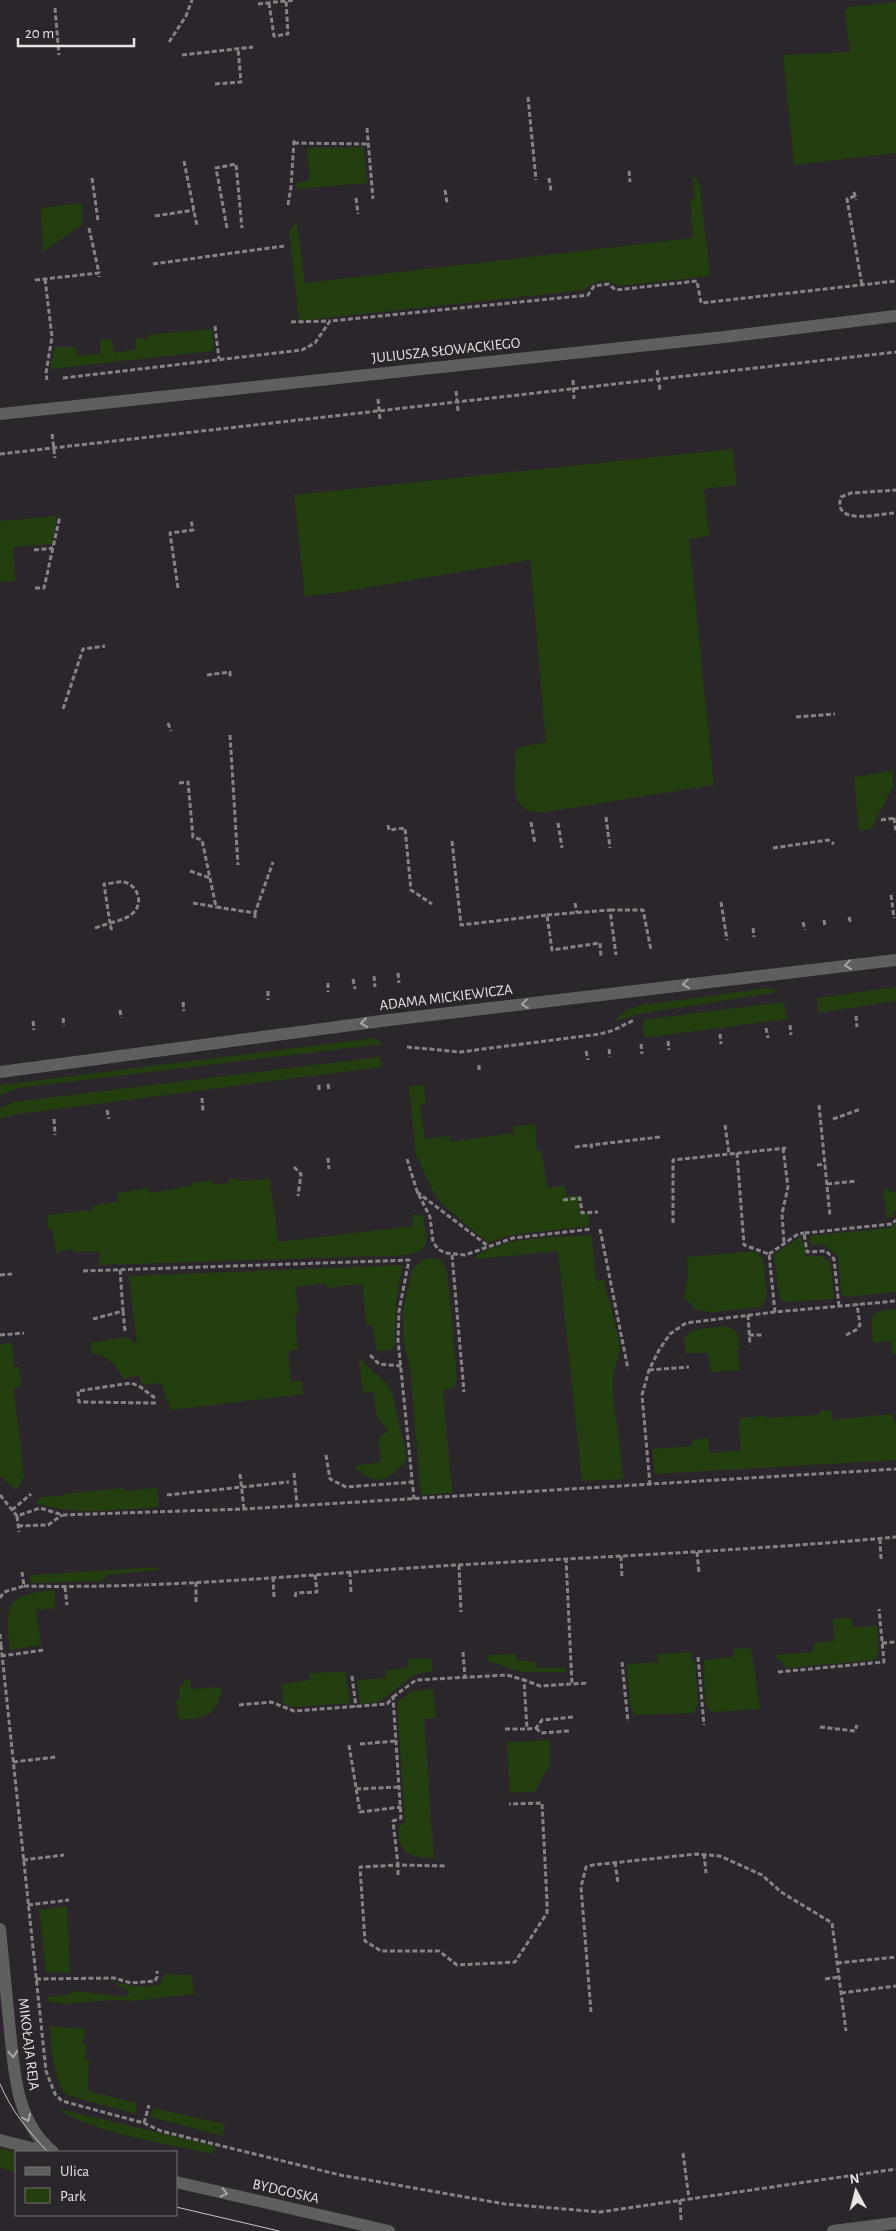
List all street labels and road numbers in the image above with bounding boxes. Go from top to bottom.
street label: JULIUSZA SŁOWACKIEGO [371,335,521,366]
street label: ADAMA MICKIEWICZA [379,982,514,1013]
street label: MIKOŁAJA REJA [15,1997,42,2091]
street label: BYDGOSKA [251,2177,321,2207]

